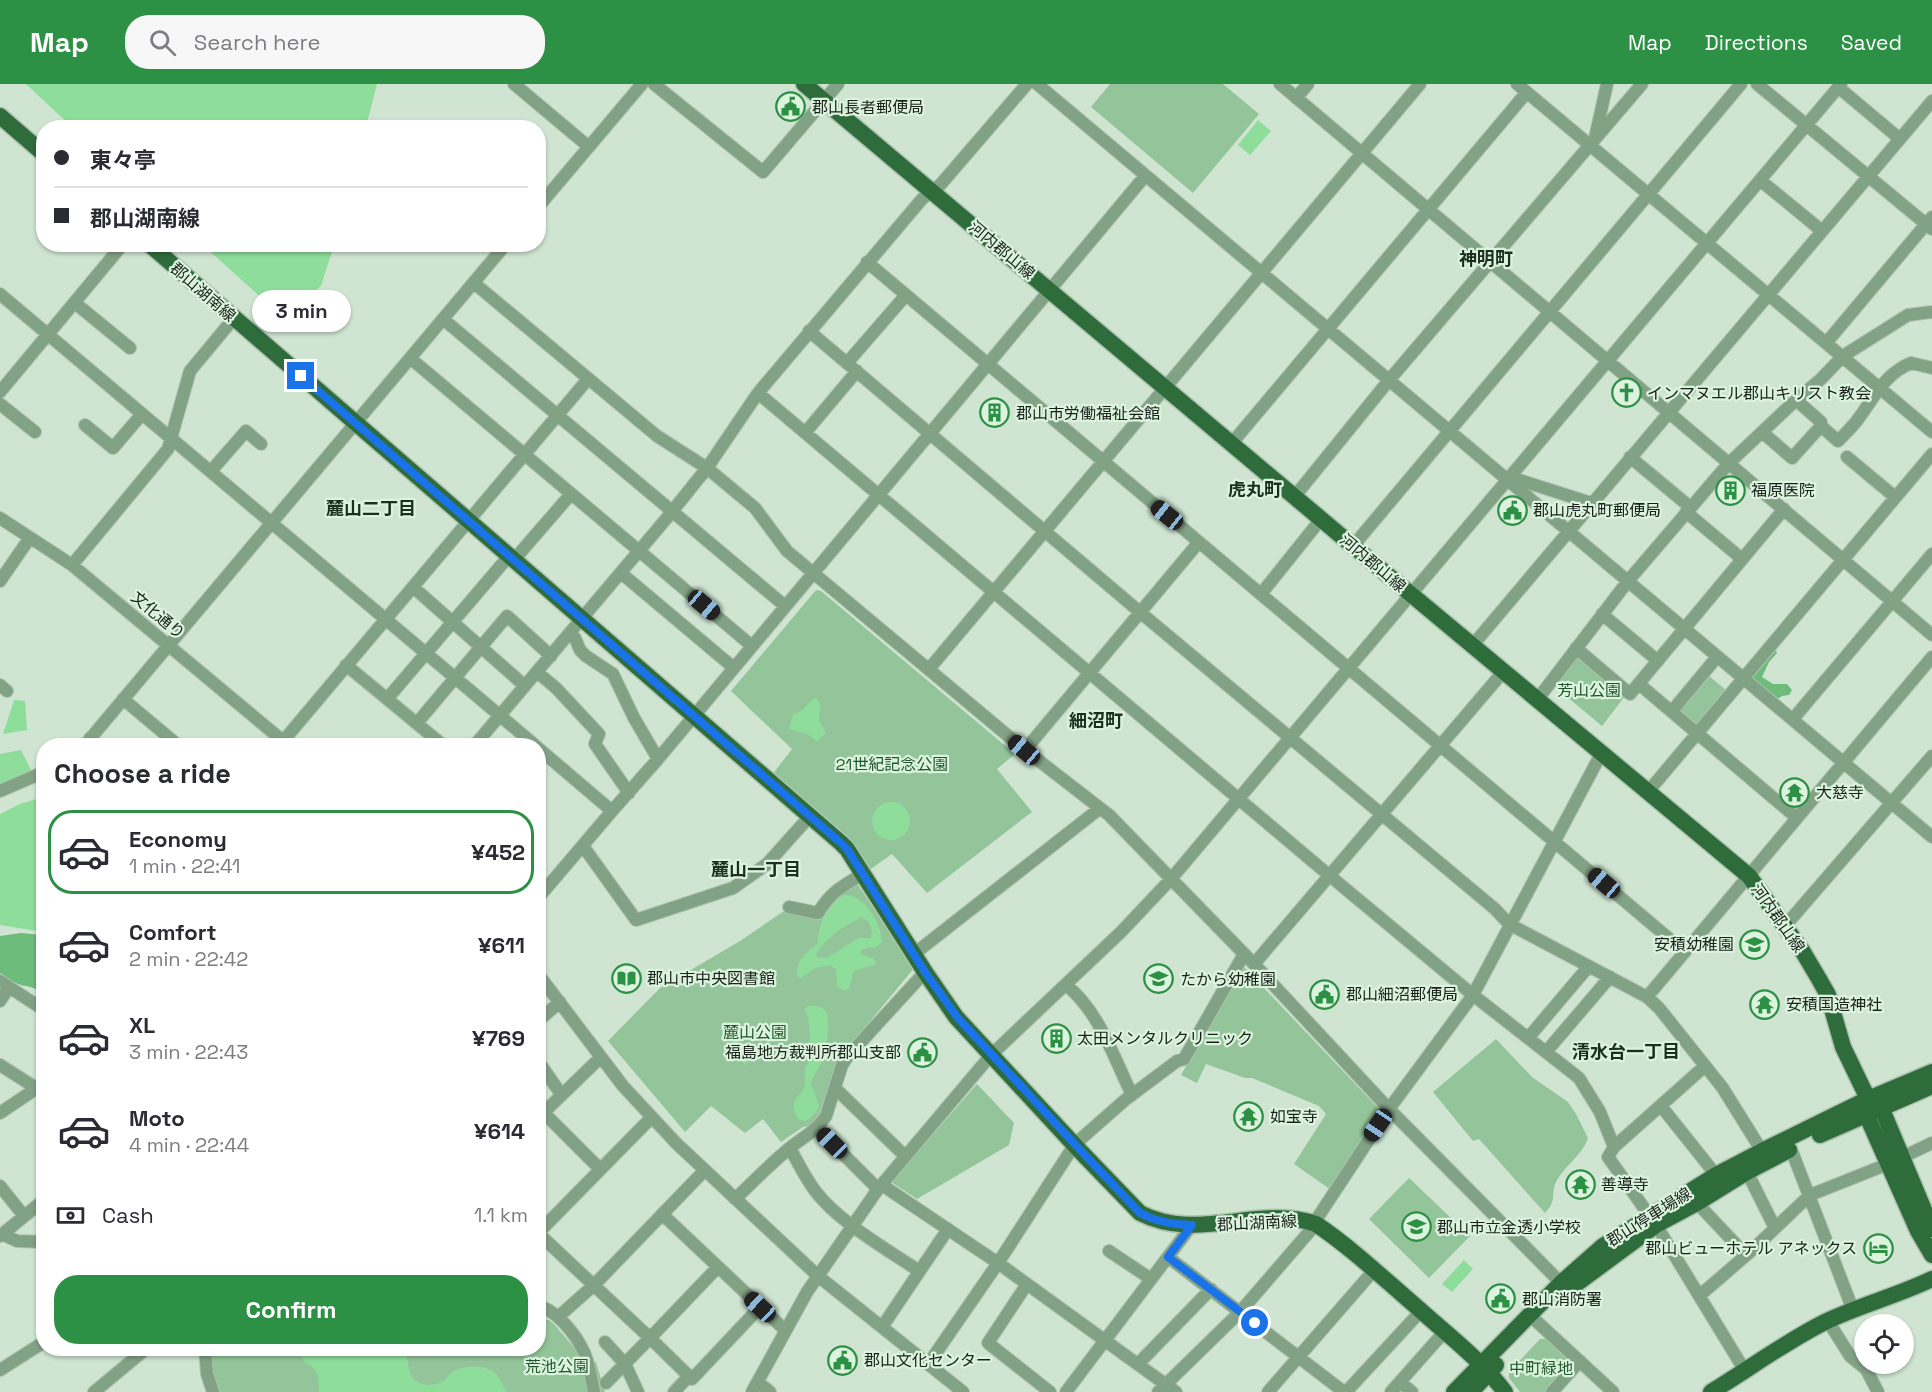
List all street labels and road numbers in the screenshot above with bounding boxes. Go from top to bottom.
street label: 河内郡山線 [965,216,1039,284]
street label: 郡山湖南線 [166,258,240,326]
street label: 河内郡山線 [1336,529,1410,597]
street label: 文化通り [127,586,189,644]
street label: 河内郡山線 [1746,879,1810,957]
street label: 郡山停車場線 [1603,1183,1695,1251]
street label: 郡山湖南線 [1216,1210,1298,1236]

